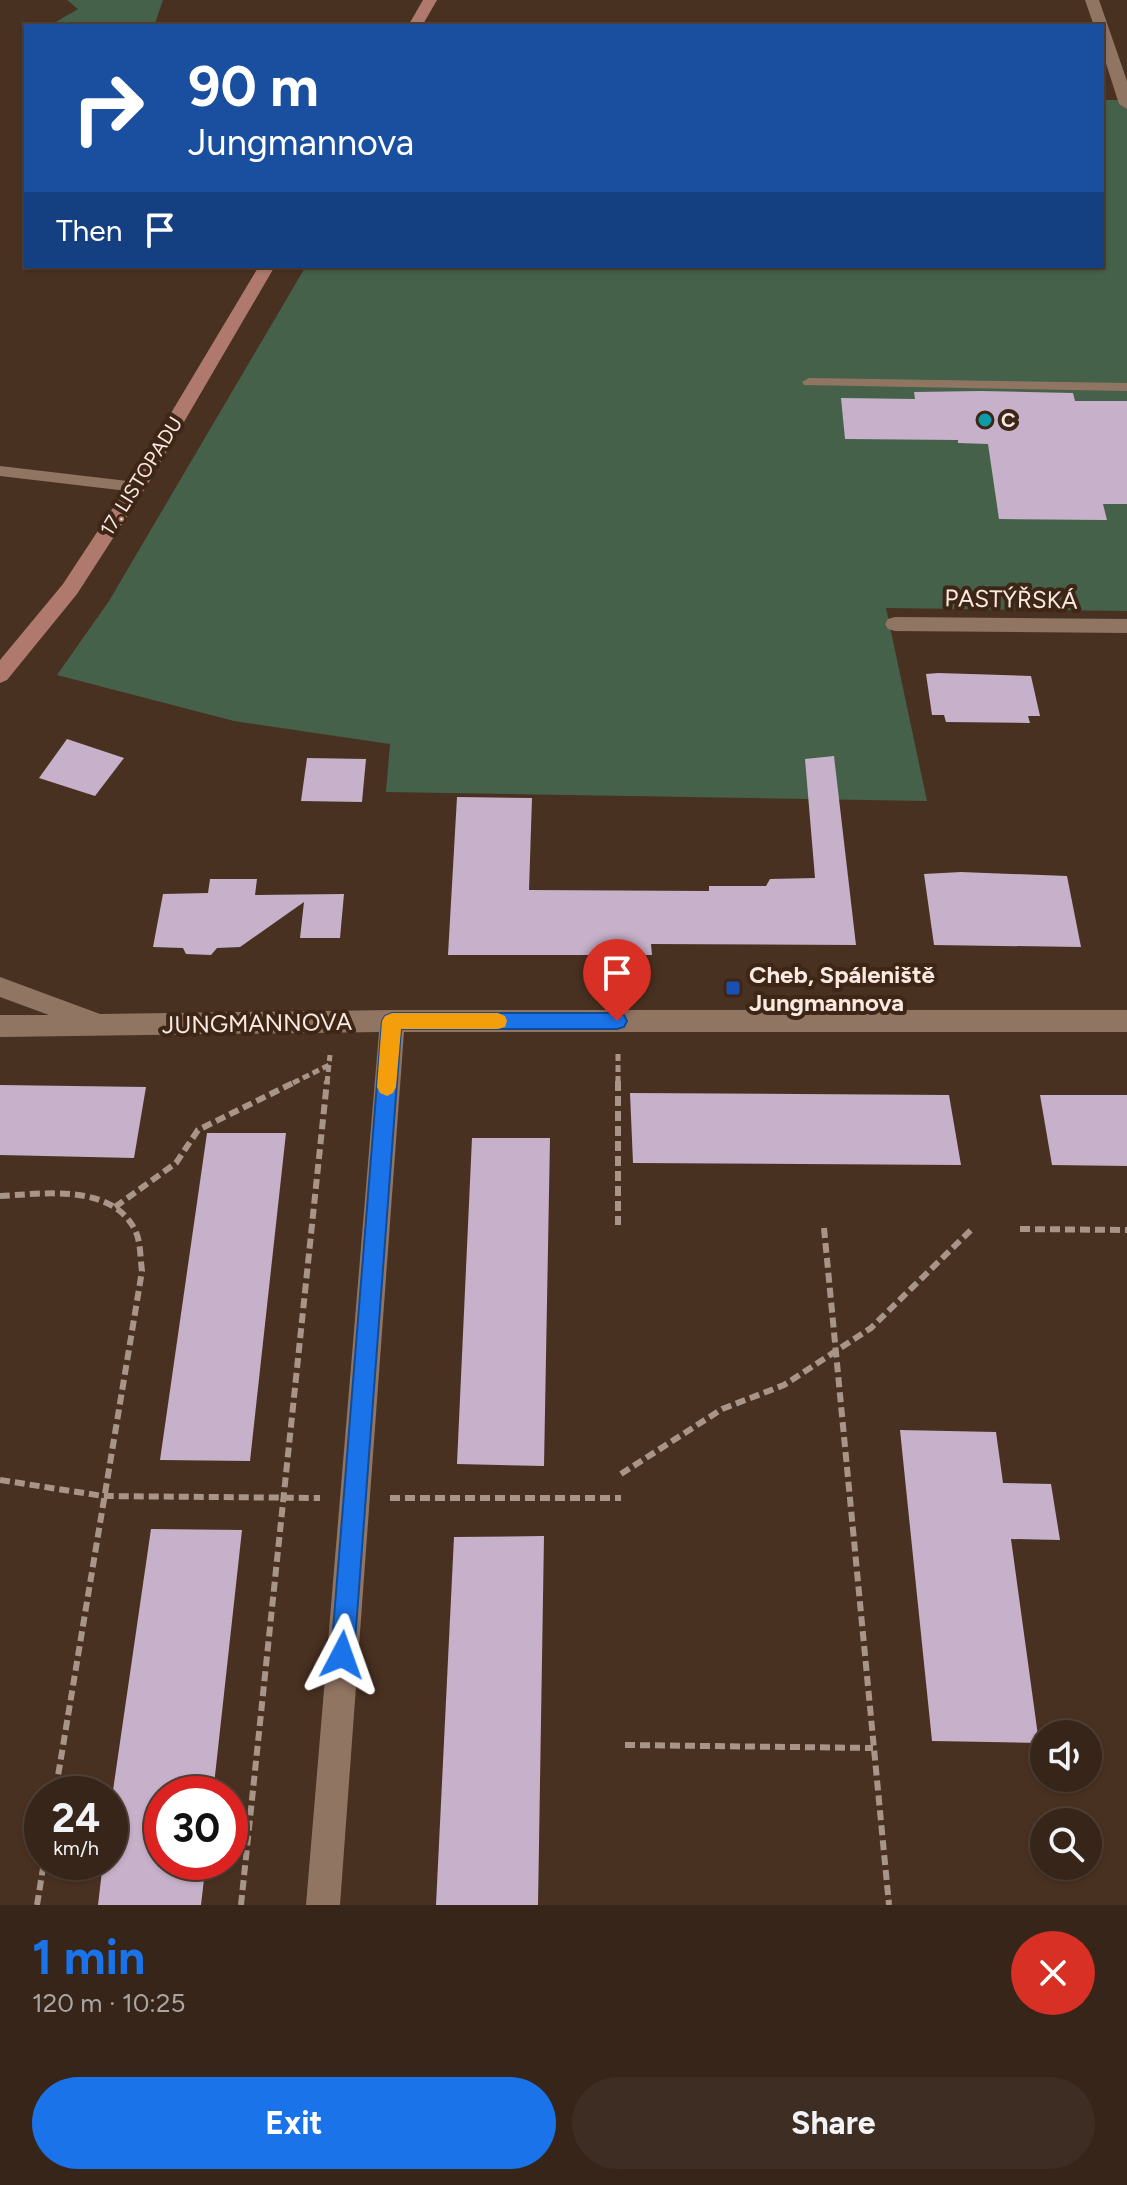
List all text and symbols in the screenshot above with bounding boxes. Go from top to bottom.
text: 90 m [188,53,319,120]
icon: right [56,56,160,160]
text: Jungmannova [188,121,414,164]
icon: arrive [138,208,182,252]
text: Then [56,212,122,249]
place label: C [1001,408,1016,432]
marker: C [976,411,994,429]
street label: 17. LISTOPADU [95,412,187,540]
street label: PASTÝŘSKÁ [944,583,1079,615]
pin [583,939,651,1021]
icon: arrive [595,951,639,995]
place label: Cheb, Spáleniště Jungmannova [749,960,935,1017]
marker: Cheb, Spáleniště Jungmannova [724,979,742,997]
street label: JUNGMANNOVA [162,1007,353,1039]
position arrow [300,1613,384,1697]
map controls [1030,1720,1102,1880]
button: sound [1030,1720,1102,1792]
speed limit sign: 30 [144,1776,248,1880]
text: 24 [52,1794,100,1842]
button: search [1030,1808,1102,1880]
text: km/h [53,1836,99,1860]
text: 1 min [32,1928,145,1986]
button: close [1011,1931,1095,2015]
text: 120 m · 10:25 [32,1987,185,2019]
button: Exit [32,2077,556,2169]
button: Share [572,2077,1095,2169]

